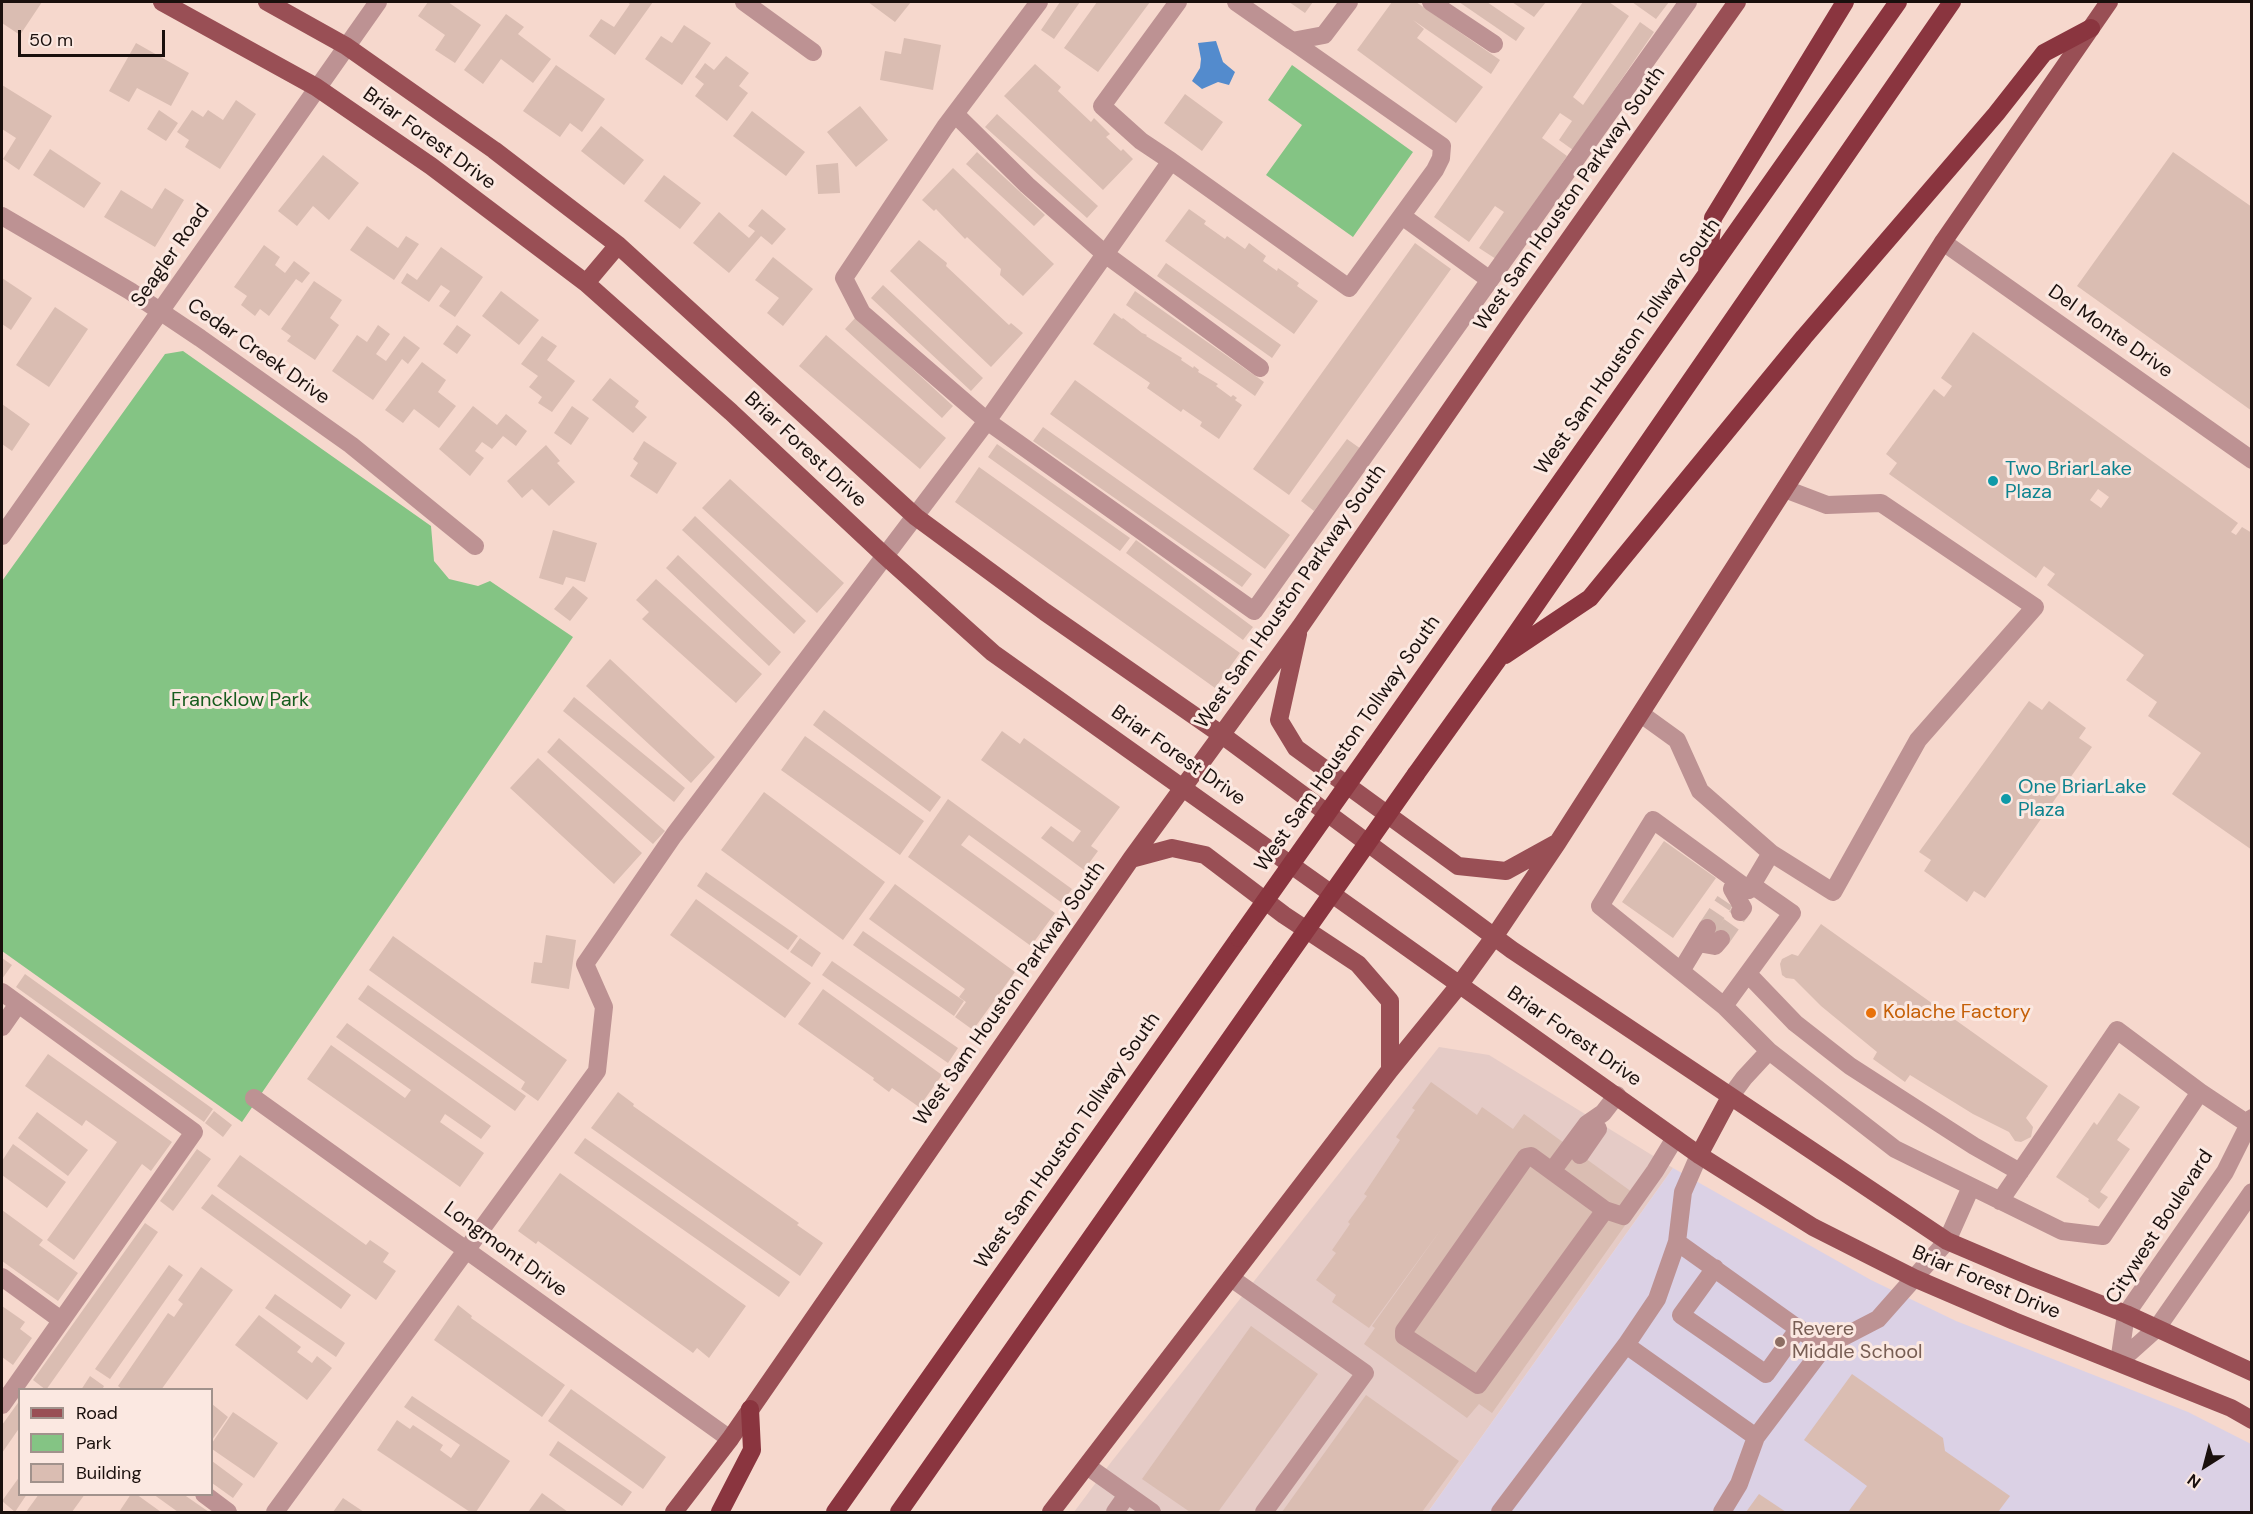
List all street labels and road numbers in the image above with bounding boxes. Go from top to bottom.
street label: West Sam Houston Parkway South [1469,62,1671,336]
street label: Briar Forest Drive [358,83,500,195]
street label: Seagler Road [127,200,215,312]
street label: West Sam Houston Tollway South [1530,214,1726,480]
street label: Del Monte Drive [2043,280,2177,384]
street label: Cedar Creek Drive [182,294,334,410]
street label: Briar Forest Drive [739,387,871,513]
street label: West Sam Houston Parkway South [1190,460,1392,734]
street label: West Sam Houston Tollway South [1250,611,1446,877]
street label: Briar Forest Drive [1106,701,1250,811]
street label: West Sam Houston Parkway South [909,857,1111,1131]
street label: Briar Forest Drive [1502,982,1646,1092]
street label: West Sam Houston Tollway South [970,1008,1166,1274]
street label: Citywest Boulevard [2101,1146,2219,1308]
street label: Longmont Drive [439,1197,571,1303]
street label: Briar Forest Drive [1908,1241,2064,1325]

